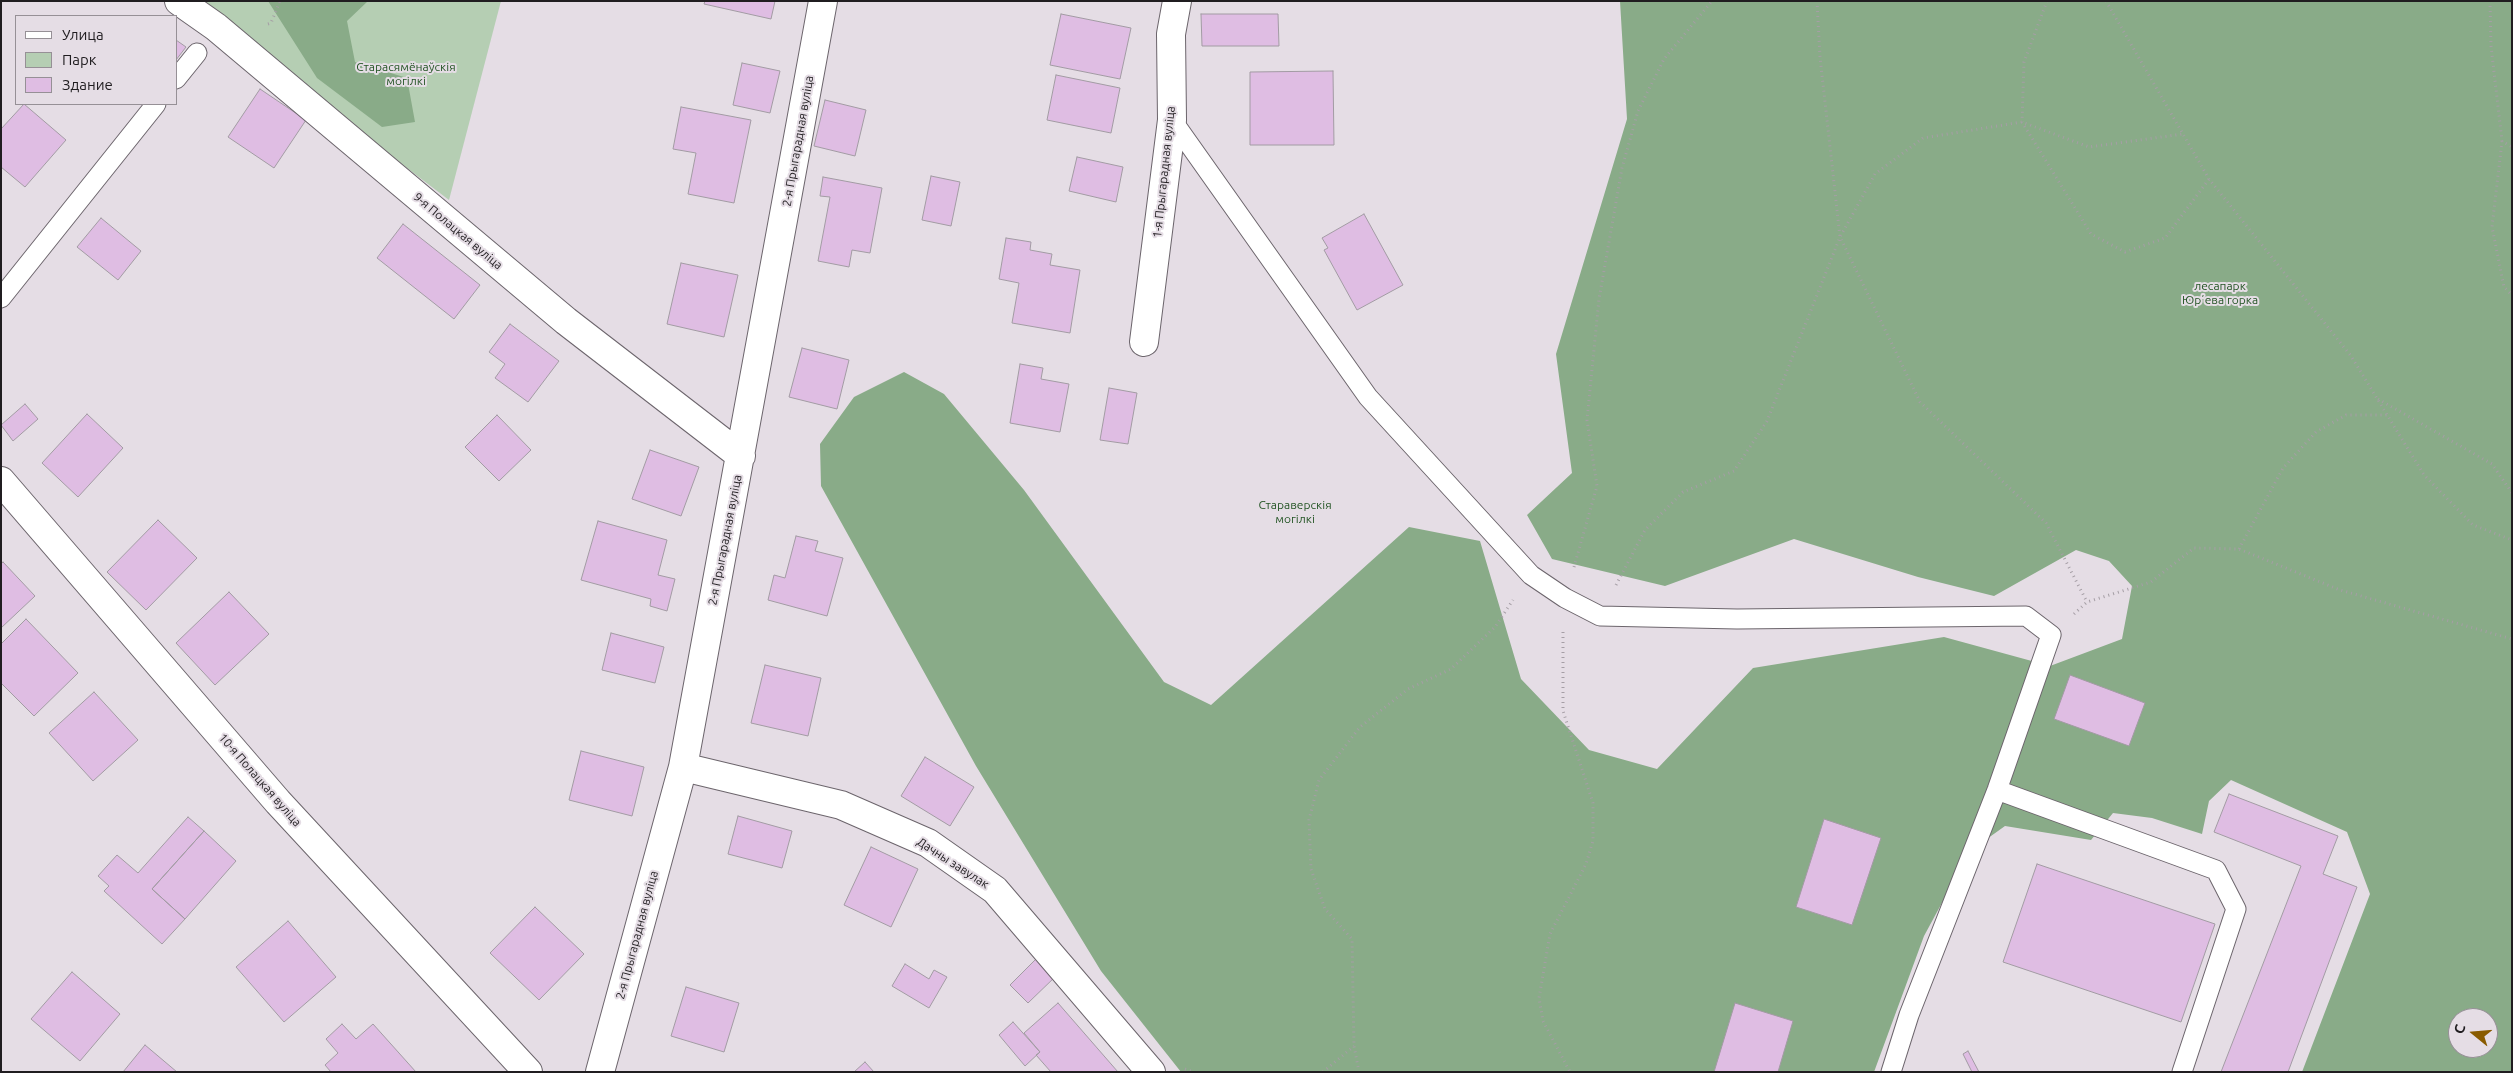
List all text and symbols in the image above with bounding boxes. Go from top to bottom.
legend [15,15,178,105]
text: Улица [62,26,104,43]
text: Парк [62,51,97,68]
park label: Старасямёнаўскія могілкі [356,60,456,88]
street label: 2-я Прыгарадная вуліца [779,74,817,208]
text: Здание [62,76,113,93]
street label: 1-я Прыгарадная вуліца [1150,105,1178,239]
street label: 9-я Полацкая вуліца [411,190,505,272]
park label: лесапарк Юрʼева горка [2182,279,2258,307]
street label: 2-я Прыгарадная вуліца [705,474,745,606]
park label: Стараверскія могілкі [1258,498,1332,526]
street label: 10-я Полацкая вуліца [216,731,304,829]
street label: Дачны завулак [914,834,992,892]
street label: 2-я Прыгарадная вуліца [613,869,661,1001]
north arrow [2448,1008,2498,1058]
text: С [2451,1022,2469,1036]

